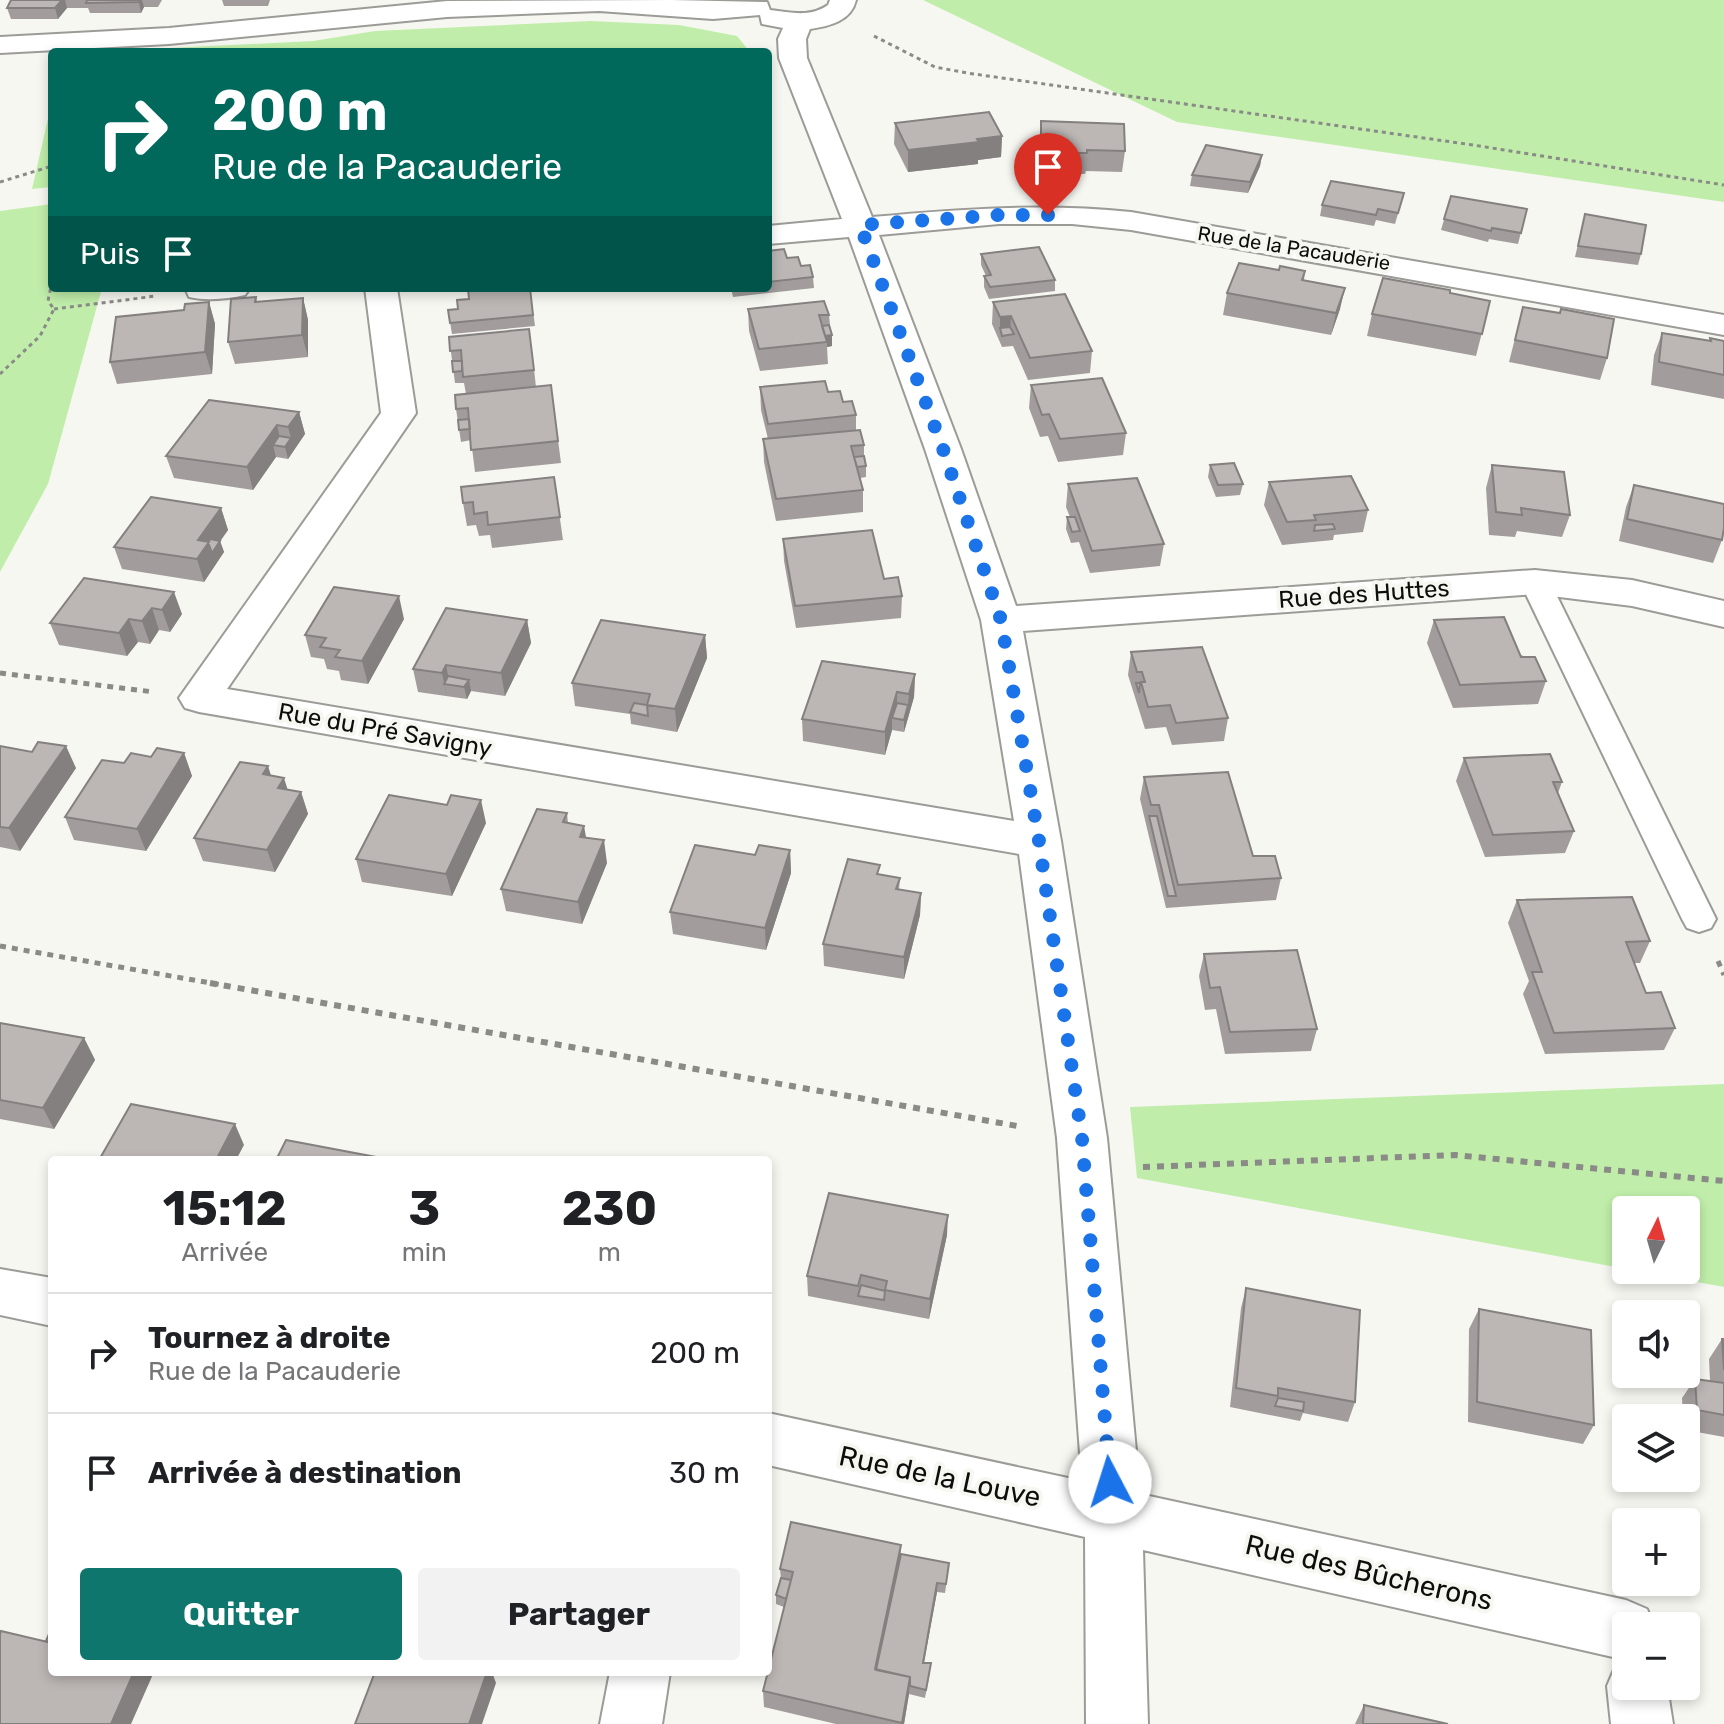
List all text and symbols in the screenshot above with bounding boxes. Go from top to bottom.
text: 200 m [212,78,388,144]
icon: right [80,80,184,184]
pin [1014,133,1082,215]
text: Rue de la Pacauderie [212,145,562,188]
icon: arrive [1026,145,1070,189]
street label: Rue de la Pacauderie [1196,221,1392,275]
icon: arrive [156,232,200,276]
text: Puis [80,236,140,272]
street label: Rue des Huttes [1278,574,1450,614]
street label: Rue du Pré Savigny [276,697,494,763]
text: 15:12 [163,1180,287,1237]
text: 3 [408,1180,440,1237]
text: 230 [562,1180,657,1237]
north arrow [1612,1196,1700,1284]
map controls [1612,1196,1700,1700]
text: Arrivée [182,1237,268,1268]
text: min [402,1237,447,1268]
text: m [598,1237,621,1268]
button: sound [1612,1300,1700,1388]
text: Tournez à droite [148,1320,391,1356]
icon: right [80,1331,124,1375]
text: 200 m [650,1335,740,1371]
text: Rue de la Pacauderie [148,1356,401,1387]
button: layers [1612,1404,1700,1492]
street label: Rue de la Louve [836,1439,1044,1514]
position arrow [1068,1440,1152,1524]
icon: arrive [80,1451,124,1495]
text: Arrivée à destination [148,1455,462,1491]
text: 30 m [669,1455,740,1491]
button: + [1612,1508,1700,1596]
street label: Rue des Bûcherons [1242,1528,1496,1617]
button: Quitter [80,1568,402,1660]
button: Partager [418,1568,740,1660]
button: − [1612,1612,1700,1700]

